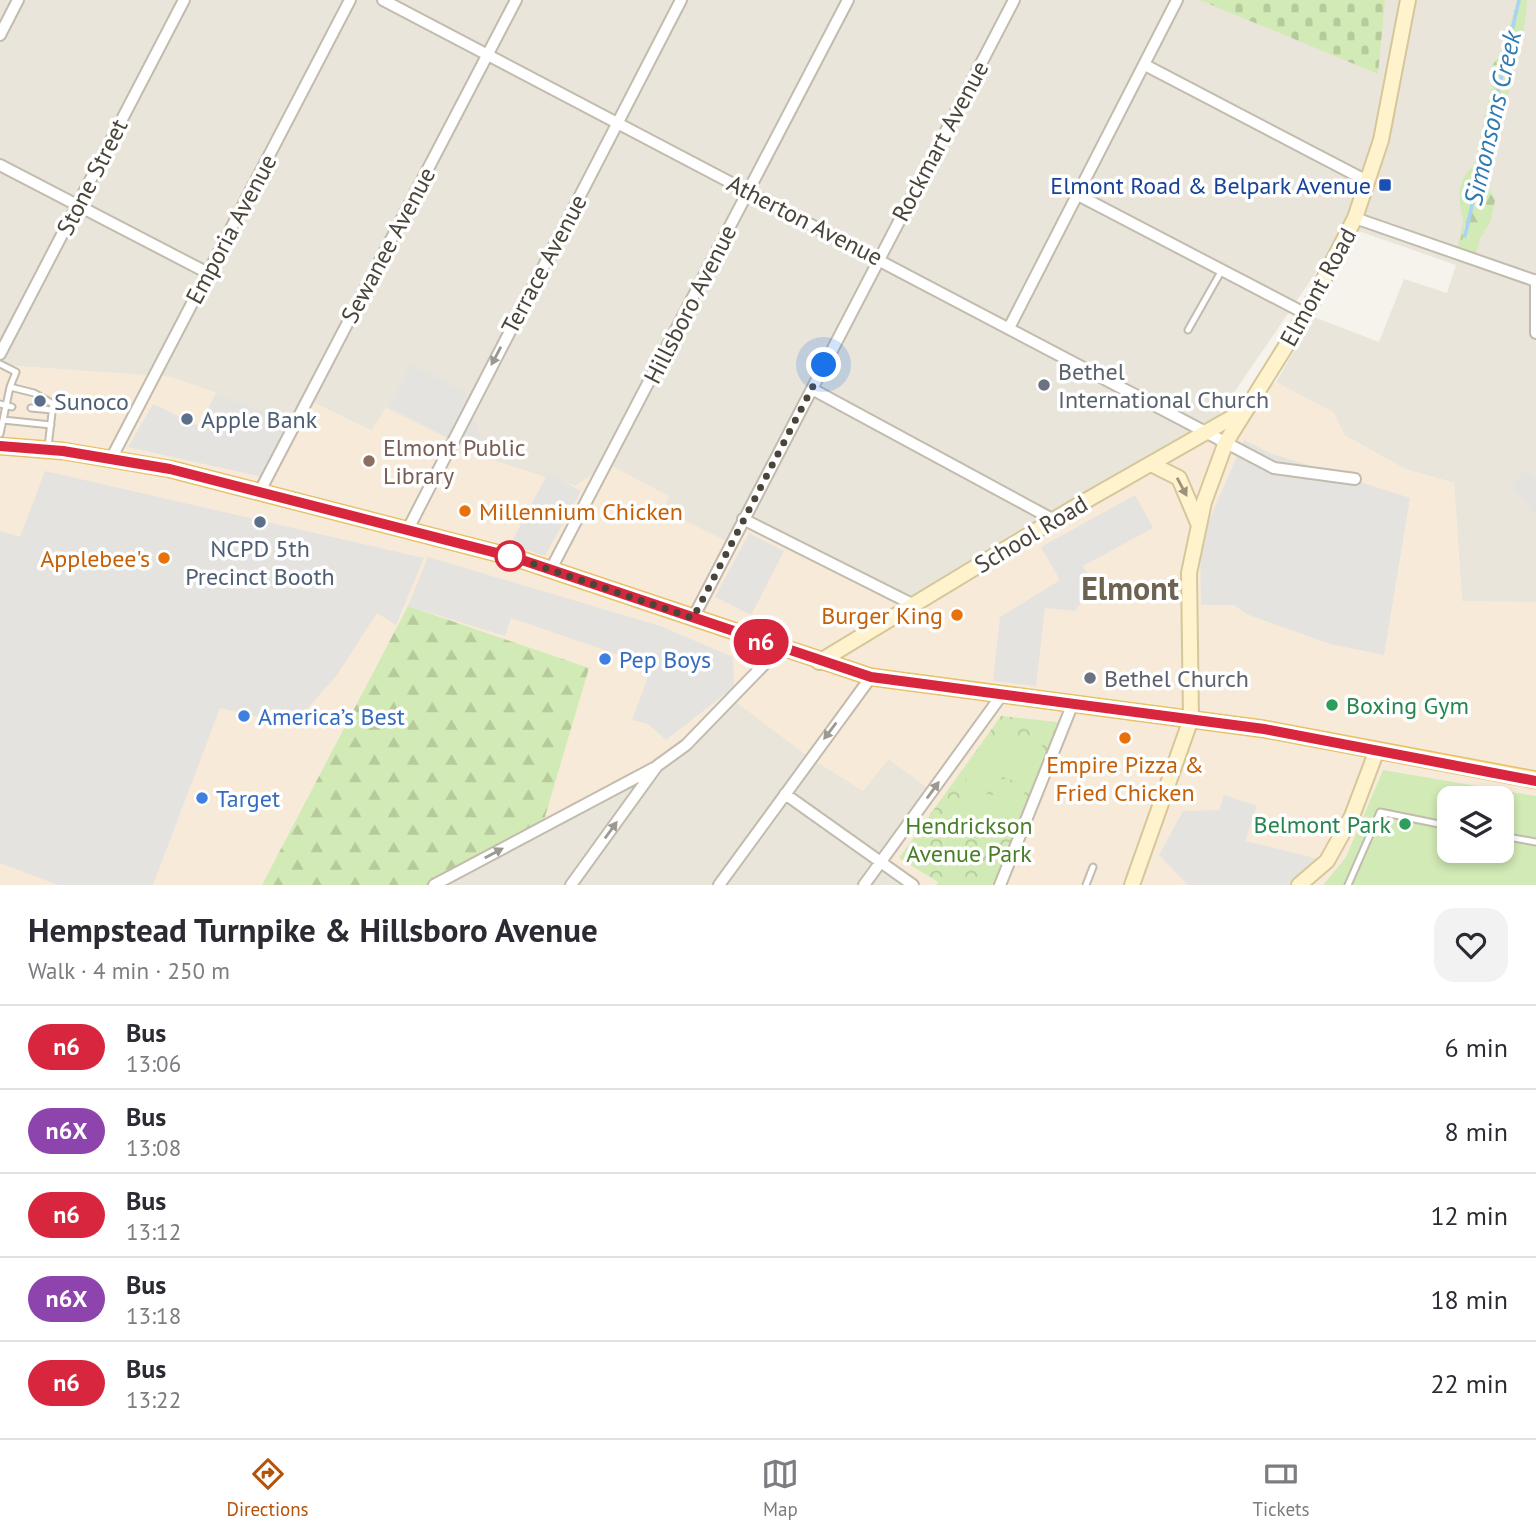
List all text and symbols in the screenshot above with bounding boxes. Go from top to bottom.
water label: Simonsons Creek [1456,26,1528,208]
street label: Rockmart Avenue [885,55,995,227]
street label: Stone Street [49,114,135,240]
street label: Emporia Avenue [179,149,283,309]
street label: Sewanee Avenue [334,162,442,328]
street label: Atherton Avenue [722,167,888,273]
place label: Elmont Road & Belpark Avenue [1050,170,1371,201]
marker: Elmont Road & Belpark Avenue [1377,177,1393,193]
street label: Terrace Avenue [494,189,594,339]
street label: Hillsboro Avenue [637,219,743,389]
street label: Elmont Road [1273,222,1363,352]
one-way arrow [490,347,502,367]
your location [806,347,841,382]
place label: Bethel International Church [1058,356,1269,415]
marker: Bethel International Church [1036,377,1052,393]
place label: Sunoco [54,386,129,417]
marker: Sunoco [32,393,48,409]
place label: Apple Bank [201,404,318,435]
marker: Apple Bank [179,411,195,427]
place label: Elmont Public Library [383,432,526,491]
marker: Elmont Public Library [361,453,377,469]
one-way arrow [1175,477,1187,497]
street label: School Road [969,488,1093,580]
place label: Millennium Chicken [479,496,683,527]
marker: Millennium Chicken [457,503,473,519]
marker: NCPD 5th Precinct Booth [252,514,268,530]
place label: NCPD 5th Precinct Booth [185,533,335,592]
unlabelled marker [495,541,525,571]
place label: Applebee's [40,543,150,574]
marker: Applebee's [156,550,172,566]
district label: Elmont [1081,567,1180,609]
place label: Burger King [821,600,943,631]
marker: Burger King [949,607,965,623]
line badge: n6 [730,619,792,665]
text: n6 [748,626,774,657]
place label: Pep Boys [619,644,711,675]
marker: Pep Boys [597,651,613,667]
place label: Bethel Church [1104,663,1249,694]
marker: Bethel Church [1082,670,1098,686]
place label: Boxing Gym [1346,690,1469,721]
marker: Boxing Gym [1324,697,1340,713]
place label: America’s Best [258,701,405,732]
marker: America’s Best [236,708,252,724]
one-way arrow [822,722,837,740]
marker: Empire Pizza & Fried Chicken [1117,730,1133,746]
place label: Empire Pizza & Fried Chicken [1046,749,1204,808]
one-way arrow [926,781,940,799]
place label: Target [216,783,280,814]
map controls [1437,786,1514,863]
button: layers [1437,786,1514,863]
marker: Target [194,790,210,806]
place label: Belmont Park [1254,809,1391,840]
park label: Hendrickson Avenue Park [905,810,1033,869]
marker: Belmont Park [1397,816,1413,832]
one-way arrow [604,821,618,839]
one-way arrow [484,847,504,859]
text: Hempstead Turnpike & Hillsboro Avenue [28,908,598,951]
button: heart [1434,908,1508,982]
text: Walk · 4 min · 250 m [28,956,230,985]
text: Bus [126,1016,166,1049]
text: n6 [53,1031,80,1062]
text: 6 min [1445,1031,1508,1064]
text: 13:06 [126,1049,181,1078]
text: Bus [126,1100,166,1133]
text: n6X [46,1115,87,1146]
text: 8 min [1445,1115,1508,1148]
text: 13:08 [126,1133,181,1162]
text: Bus [126,1184,166,1217]
text: n6 [53,1199,80,1230]
text: 12 min [1430,1199,1508,1232]
text: 13:12 [126,1217,181,1246]
text: Bus [126,1268,166,1301]
text: n6X [46,1283,87,1314]
text: 18 min [1430,1283,1508,1316]
text: 13:18 [126,1301,181,1330]
text: Bus [126,1352,166,1385]
text: n6 [53,1367,80,1398]
text: 22 min [1430,1367,1508,1400]
text: 13:22 [126,1385,181,1414]
tab: Directions [226,1455,309,1521]
tab: Map [761,1455,799,1521]
tab: Tickets [1252,1455,1310,1521]

